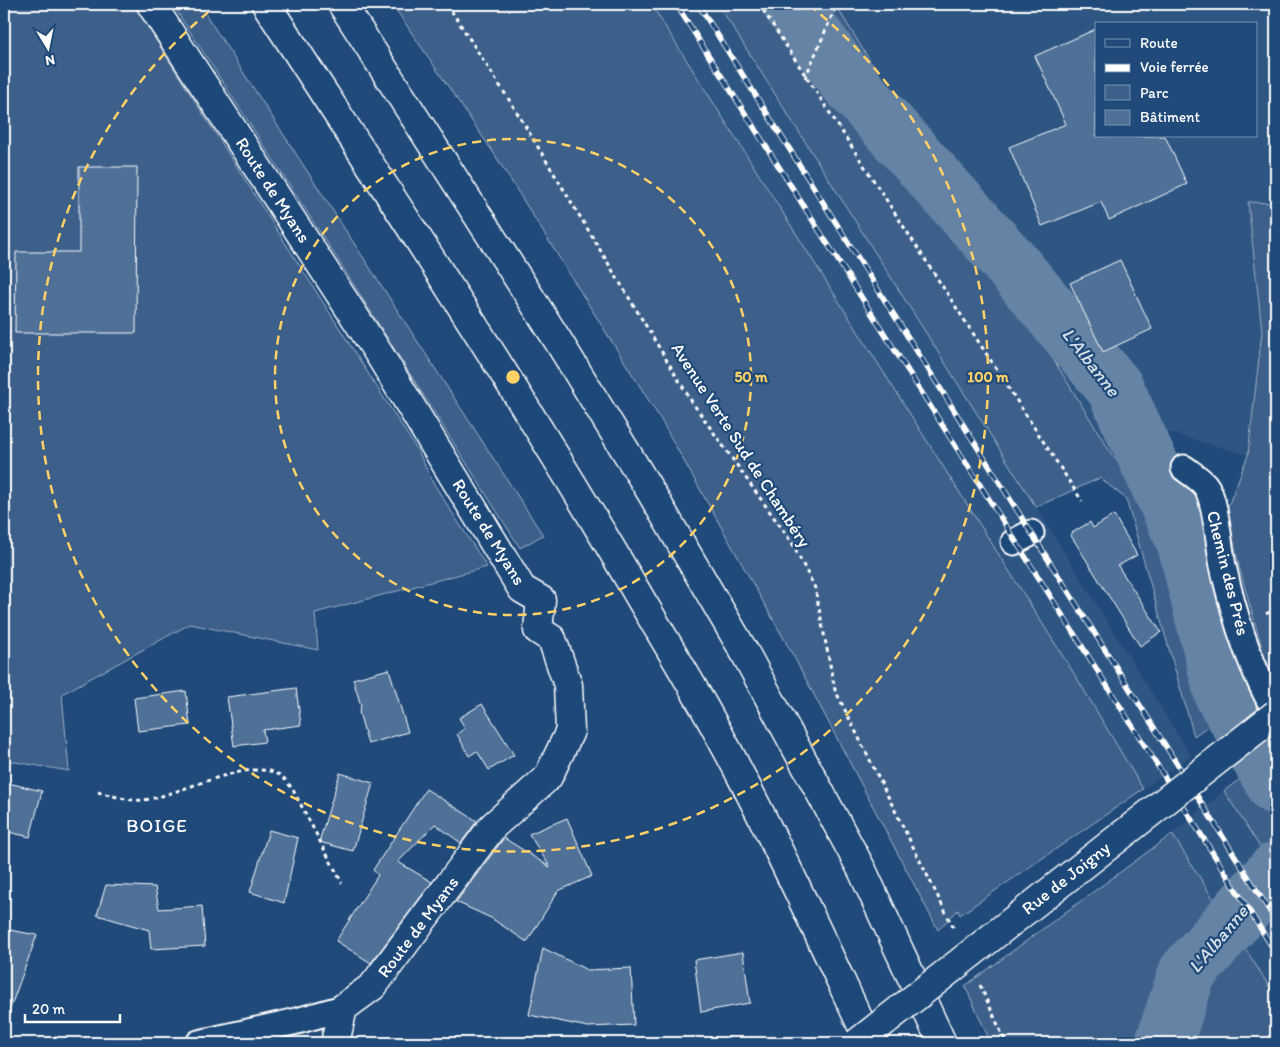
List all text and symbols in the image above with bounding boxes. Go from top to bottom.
north arrow [22,22,72,72]
legend [1095,22,1258,138]
text: Route [1140,34,1178,52]
text: N [44,51,56,70]
text: Voie ferrée [1140,58,1209,76]
text: Parc [1140,84,1169,102]
text: Bâtiment [1140,108,1201,126]
street label: Route de Myans [231,133,315,247]
water label: L'Albanne [1057,323,1126,402]
street label: Avenue Verte Sud de Chambéry [666,338,816,552]
centre of rings [504,368,522,386]
text: 50 m [734,368,768,386]
text: 100 m [967,368,1009,386]
street label: Route de Myans [448,475,530,589]
street label: Chemin des Prés [1202,508,1254,638]
district label: BOIGE [126,814,188,837]
street label: Rue de Joigny [1017,836,1115,919]
street label: Route de Myans [373,872,463,982]
water label: L'Albanne [1183,900,1253,977]
scale bar [25,992,120,1024]
text: 20 m [32,1000,66,1018]

